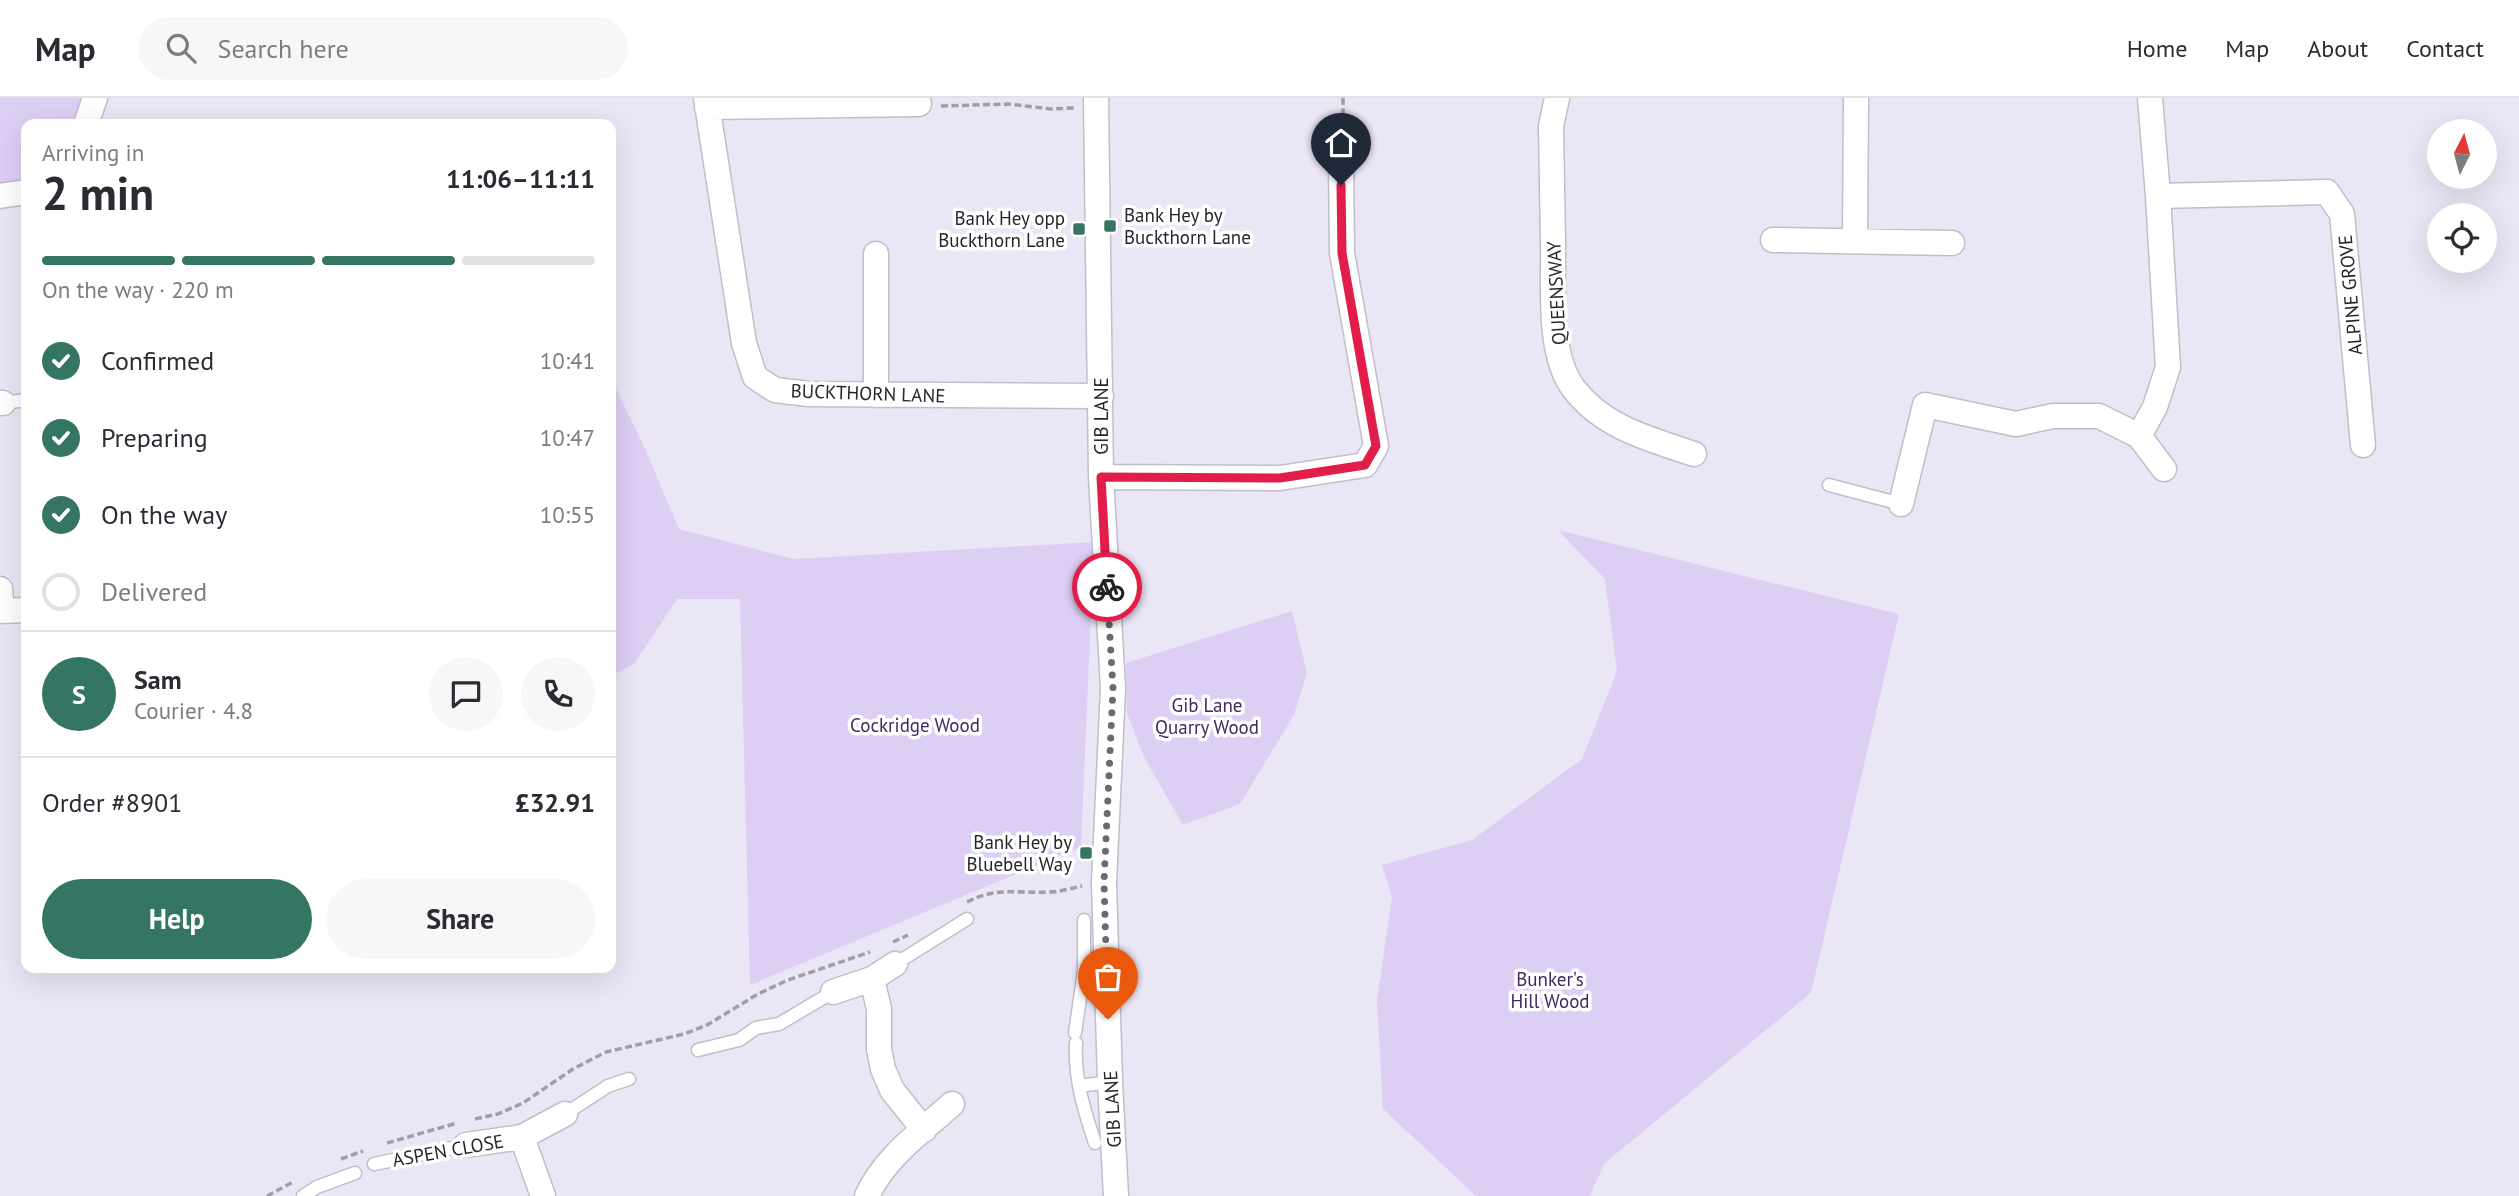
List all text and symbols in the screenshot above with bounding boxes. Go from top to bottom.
search box [138,17,628,80]
text: Map [35,27,96,70]
icon: search [162,29,200,67]
text: Search here [218,32,349,65]
text: Home [2127,33,2187,64]
text: Map [2225,33,2269,64]
text: About [2307,33,2368,64]
text: Contact [2406,33,2484,64]
pin [1311,113,1371,185]
north arrow [2427,119,2497,189]
map controls [2427,119,2497,273]
icon: home [1322,124,1360,162]
text: Arriving in [42,138,144,167]
text: 11:06–11:11 [446,162,595,195]
text: 2 min [42,163,154,223]
place label: Bank Hey by Buckthorn Lane [1124,203,1251,249]
button: locate [2427,203,2497,273]
place label: Bank Hey opp Buckthorn Lane [938,206,1065,252]
marker: Bank Hey by Buckthorn Lane [1102,218,1118,234]
marker: Bank Hey opp Buckthorn Lane [1071,221,1087,237]
street label: ALPINE GROVE [2333,234,2367,356]
street label: QUEENSWAY [1541,240,1571,346]
text: On the way · 220 m [42,275,234,304]
icon: check [42,342,80,380]
text: Confirmed [101,344,214,377]
text: 10:41 [540,346,595,375]
street label: GIB LANE [1089,377,1113,455]
street label: BUCKTHORN LANE [790,378,946,408]
icon: check [42,419,80,457]
text: Preparing [101,421,208,454]
text: 10:47 [540,423,595,452]
icon: check [42,496,80,534]
text: On the way [101,498,227,531]
text: 10:55 [540,500,595,529]
courier [1072,552,1142,622]
icon: bike [1088,568,1126,606]
text: Delivered [101,575,207,608]
button: chat [429,657,503,731]
button: phone [521,657,595,731]
text: Sam [134,663,182,696]
text: S [72,678,86,711]
park label: Gib Lane Quarry Wood [1155,693,1259,739]
text: Courier · 4.8 [134,696,253,725]
park label: Cockridge Wood [850,713,980,737]
text: Order #8901 [42,786,182,819]
text: £32.91 [515,786,595,819]
place label: Bank Hey by Bluebell Way [967,830,1072,876]
marker: Bank Hey by Bluebell Way [1078,845,1094,861]
button: Help [42,879,312,959]
button: Share [326,879,595,959]
pin [1078,947,1138,1019]
icon: bag [1089,958,1127,996]
park label: Bunker's Hill Wood [1510,967,1590,1013]
street label: GIB LANE [1098,1070,1126,1148]
street label: ASPEN CLOSE [390,1128,506,1172]

